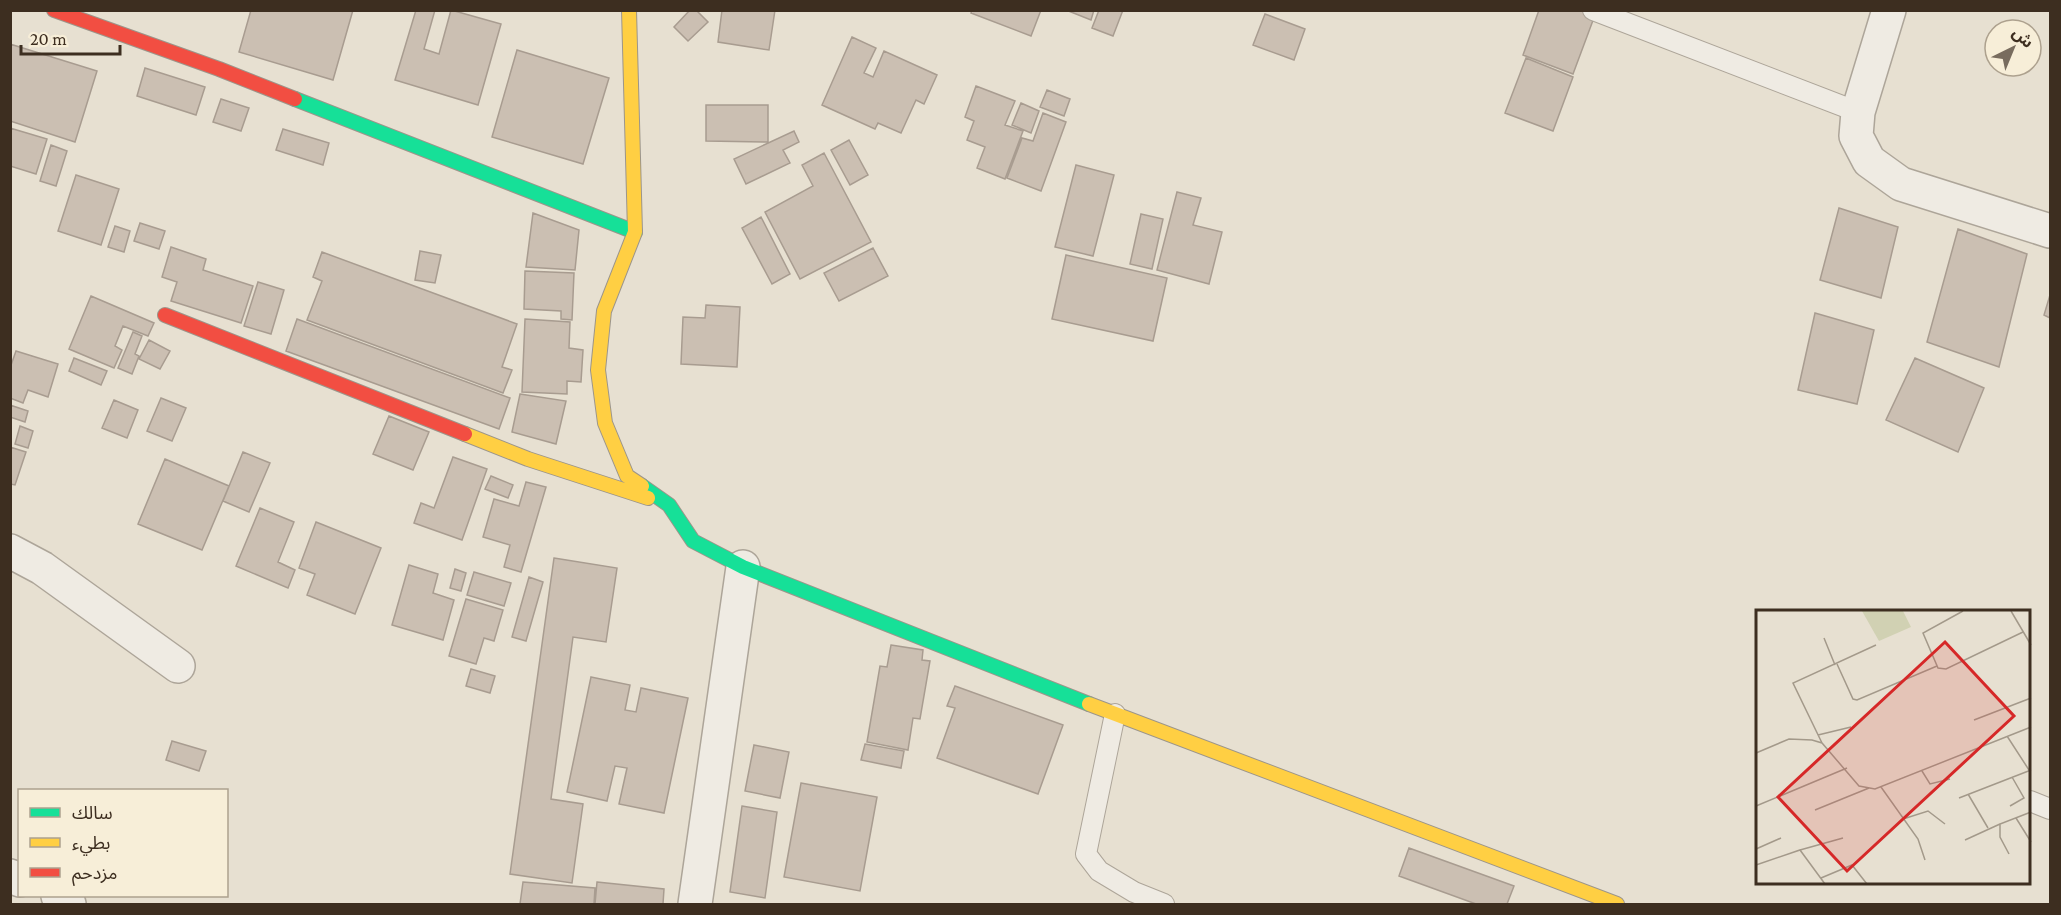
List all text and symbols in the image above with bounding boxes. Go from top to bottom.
scale bar [21,18,120,56]
north arrow [1983,18,2043,78]
text: ش [2008,24,2037,52]
text: 20 m [30,29,67,49]
inset map [1756,610,2031,885]
legend [18,789,228,897]
text: سالك [72,803,113,823]
text: بطيء [72,833,110,856]
text: مزدحم [72,863,117,886]

